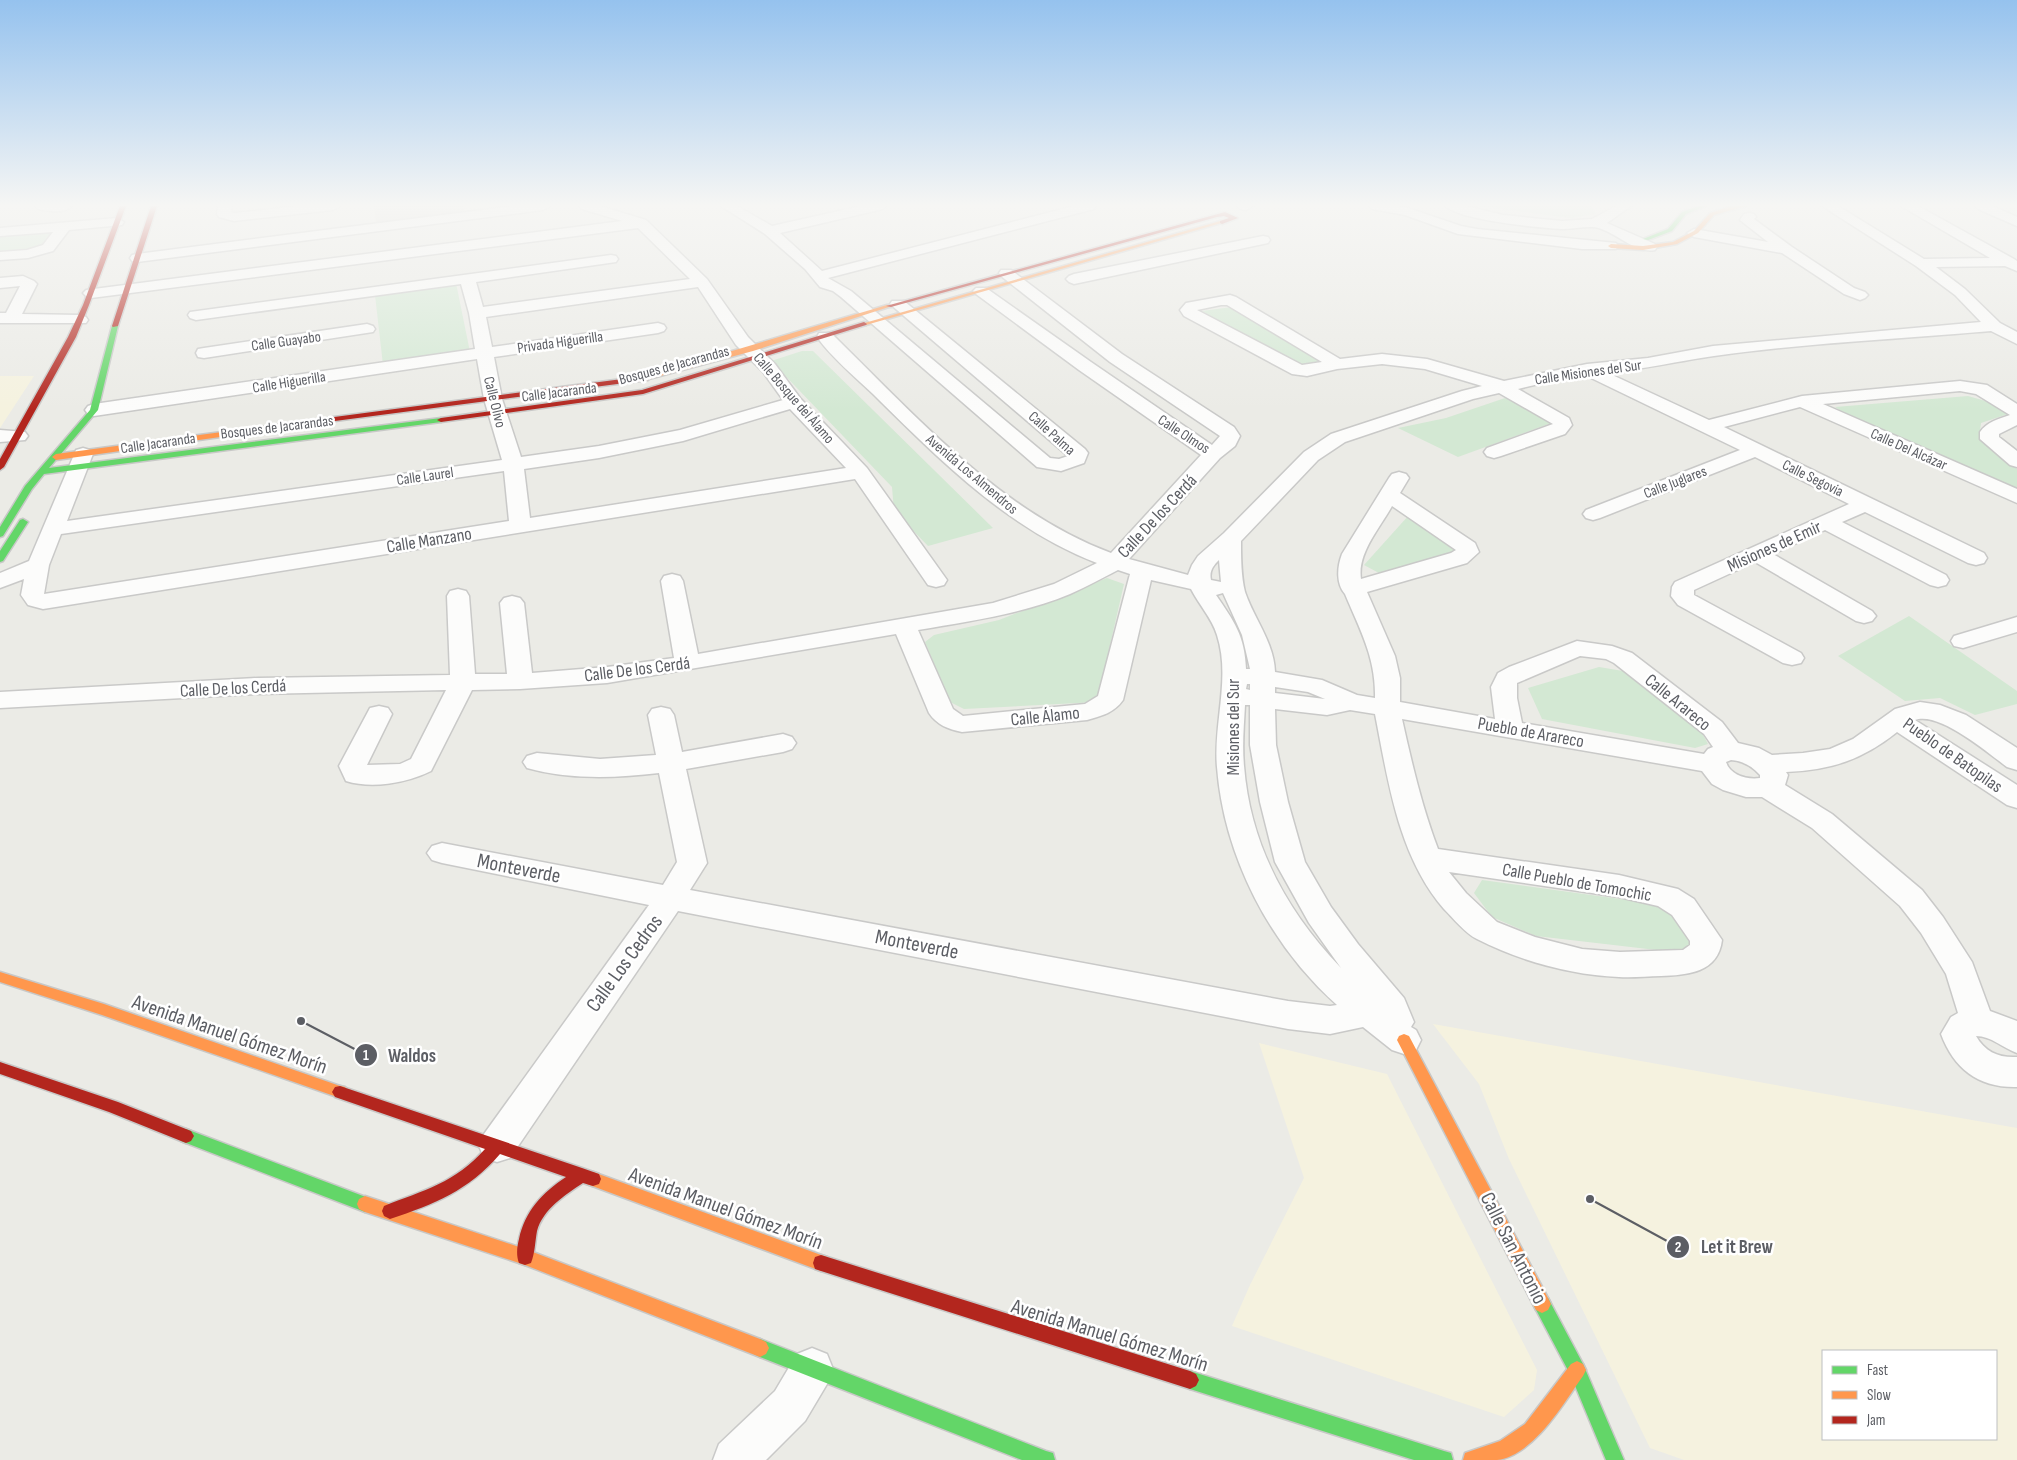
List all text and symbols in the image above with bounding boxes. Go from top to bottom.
street label: Calle Guayabo [250,327,322,356]
street label: Privada Higuerilla [516,327,604,358]
street label: Bosques de Jacarandas [617,342,731,389]
street label: Calle Bosque del Álamo [749,349,838,448]
street label: Calle Misiones del Sur [1533,356,1643,389]
street label: Calle Higuerilla [251,367,327,398]
street label: Calle Olivo [479,375,510,430]
street label: Calle Jacaranda [520,378,598,407]
street label: Calle Palma [1024,407,1079,460]
street label: Bosques de Jacarandas [220,411,334,444]
street label: Calle Olmos [1154,411,1213,458]
street label: Calle Del Alcázar [1868,424,1951,475]
street label: Calle Jacaranda [119,429,197,458]
street label: Avenida Los Almendros [921,430,1022,518]
street label: Calle Segovia [1779,456,1847,501]
street label: Calle Juglares [1641,462,1709,503]
street label: Calle Laurel [395,463,455,490]
street label: Calle De los Cerdá [1113,470,1201,562]
street label: Misiones de Emir [1724,516,1824,577]
street label: Calle Manzano [385,523,473,558]
street label: Calle De los Cerdá [583,653,691,686]
street label: Calle Arareco [1640,669,1715,735]
street label: Calle De los Cerdá [179,675,287,702]
street label: Misiones del Sur [1223,679,1244,775]
street label: Calle Álamo [1009,702,1081,731]
street label: Pueblo de Arareco [1476,713,1586,752]
street label: Pueblo de Batopilas [1899,713,2006,797]
street label: Monteverde [475,848,563,889]
street label: Calle Pueblo de Tomochic [1501,859,1653,906]
street label: Calle Los Cedros [581,910,668,1017]
street label: Monteverde [873,924,961,965]
street label: Avenida Manuel Gómez Morín [128,989,331,1080]
callout: Waldos [353,1038,446,1072]
text: Waldos [388,1045,436,1068]
text: 1 [363,1046,369,1065]
street label: Avenida Manuel Gómez Morín [625,1161,826,1255]
street label: Calle San Antonio [1475,1188,1552,1308]
callout: Let it Brew [1666,1230,1783,1264]
text: Let it Brew [1701,1236,1774,1259]
text: 2 [1675,1238,1681,1257]
street label: Avenida Manuel Gómez Morín [1008,1293,1211,1377]
legend [1822,1350,1997,1440]
text: Fast [1867,1361,1889,1380]
text: Slow [1867,1386,1891,1405]
text: Jam [1866,1411,1885,1430]

